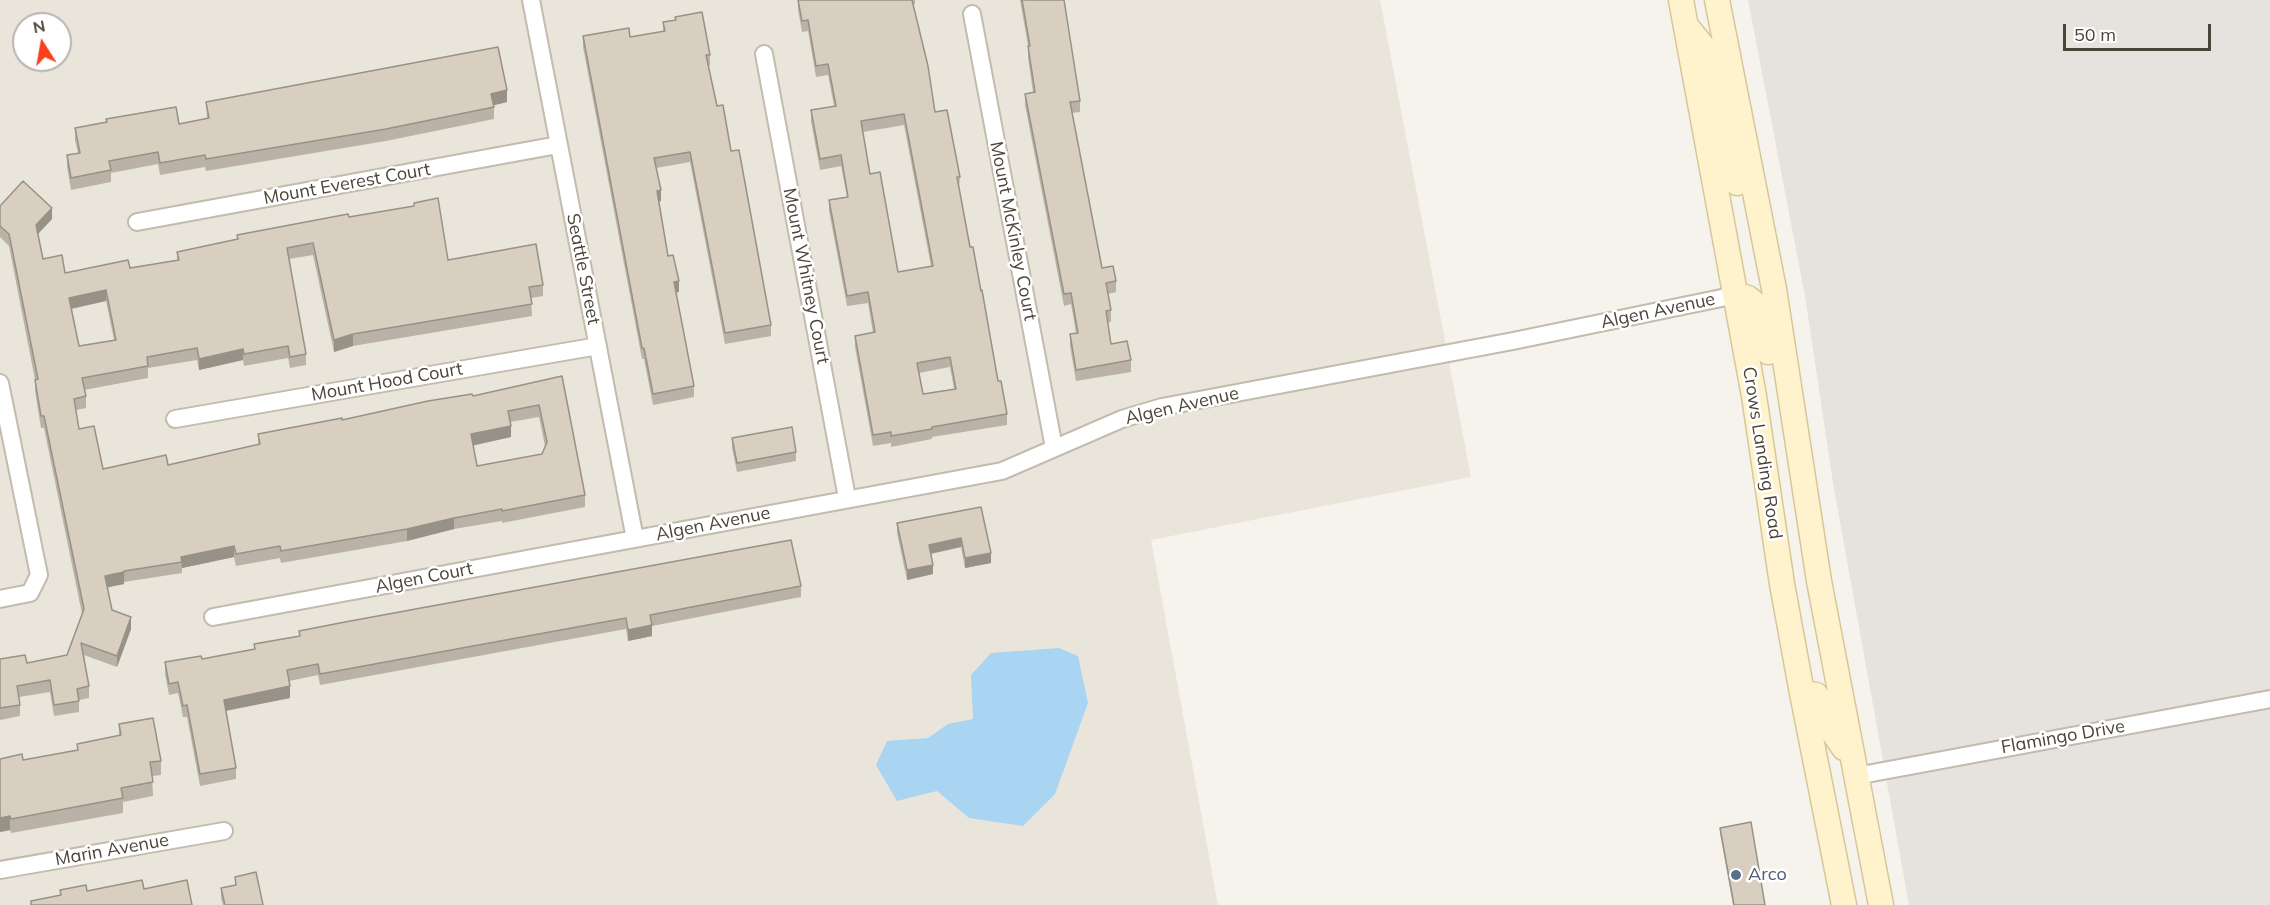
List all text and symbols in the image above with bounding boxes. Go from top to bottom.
north arrow [12,12,72,72]
scale bar [2066,12,2214,50]
text: N [31,15,47,37]
text: 50 m [2074,23,2116,46]
street label: Mount McKinley Court [985,140,1041,322]
street label: Mount Everest Court [262,159,432,209]
street label: Mount Whitney Court [778,186,834,366]
street label: Seattle Street [562,212,604,326]
street label: Algen Avenue [1599,288,1717,334]
street label: Mount Hood Court [310,358,464,406]
street label: Crows Landing Road [1738,365,1786,541]
street label: Algen Avenue [1123,382,1241,430]
street label: Algen Avenue [654,502,772,546]
street label: Algen Court [373,558,475,598]
street label: Flamingo Drive [2000,715,2126,759]
street label: Marin Avenue [53,829,171,871]
place label: Arco [1748,864,1787,886]
marker: Arco [1729,868,1743,882]

